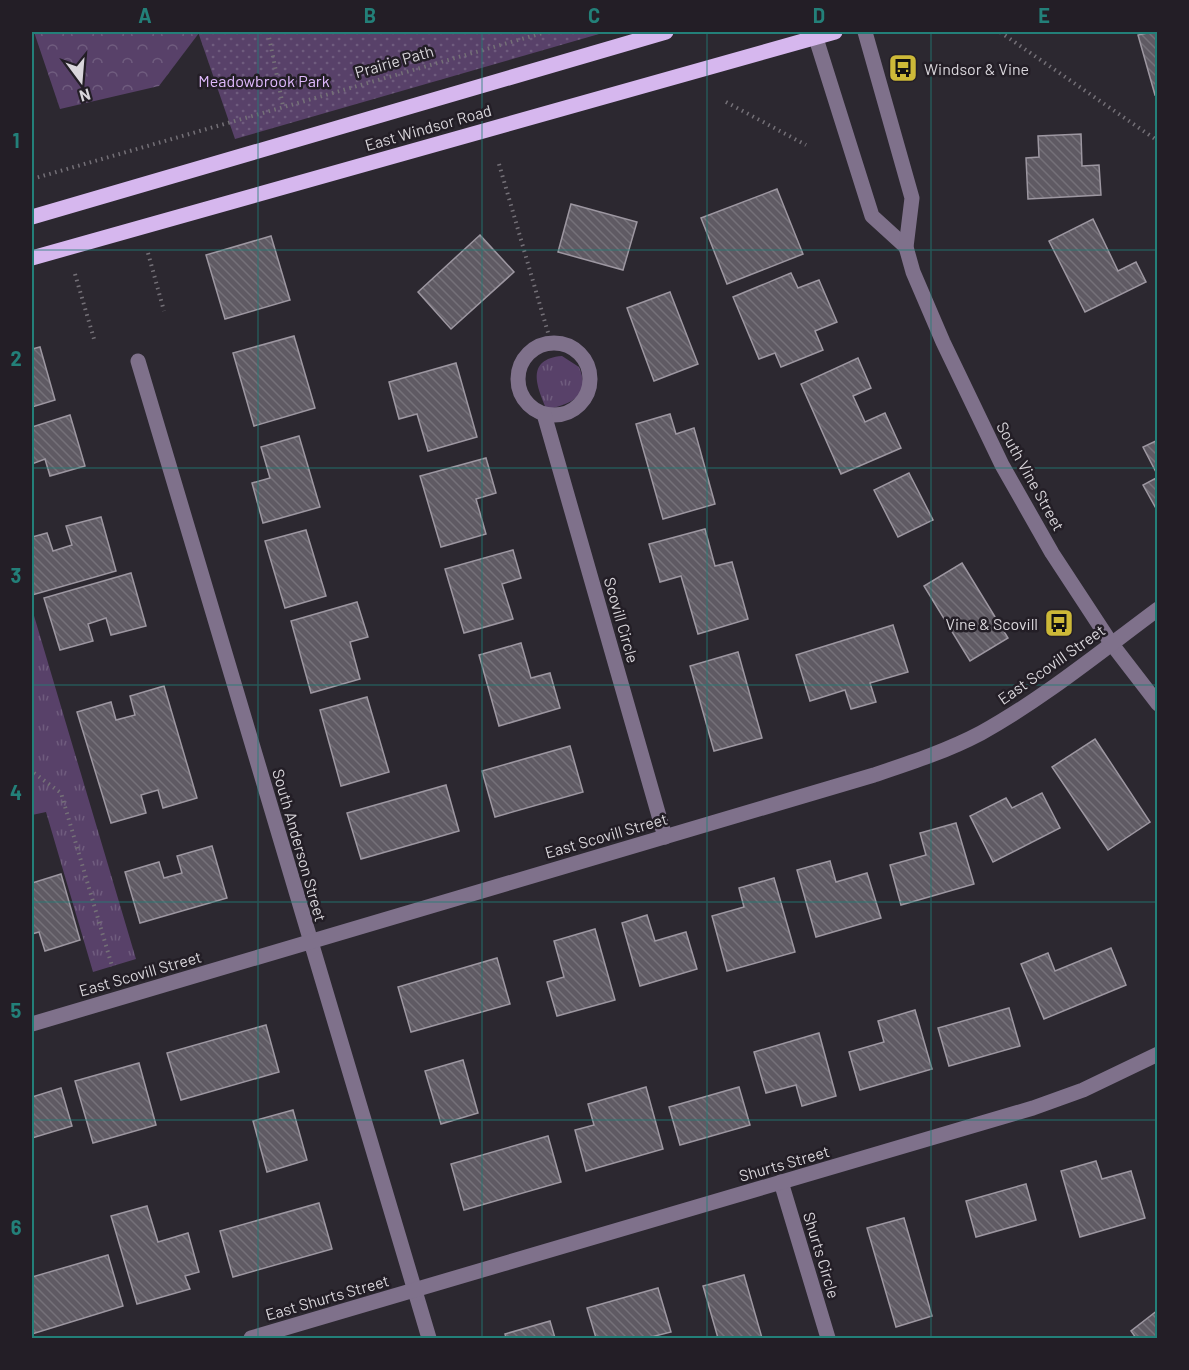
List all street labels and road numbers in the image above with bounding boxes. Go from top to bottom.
street label: Prairie Path [352,41,436,81]
street label: East Windsor Road [363,100,493,154]
street label: South Vine Street [993,418,1069,534]
street label: Scovill Circle [601,575,643,665]
street label: East Scovill Street [994,620,1108,708]
street label: South Anderson Street [269,767,331,923]
street label: East Scovill Street [543,808,669,862]
street label: East Scovill Street [77,946,203,1000]
street label: Shurts Street [737,1141,831,1185]
street label: Shurts Circle [800,1209,844,1301]
street label: East Shurts Street [263,1270,391,1324]

